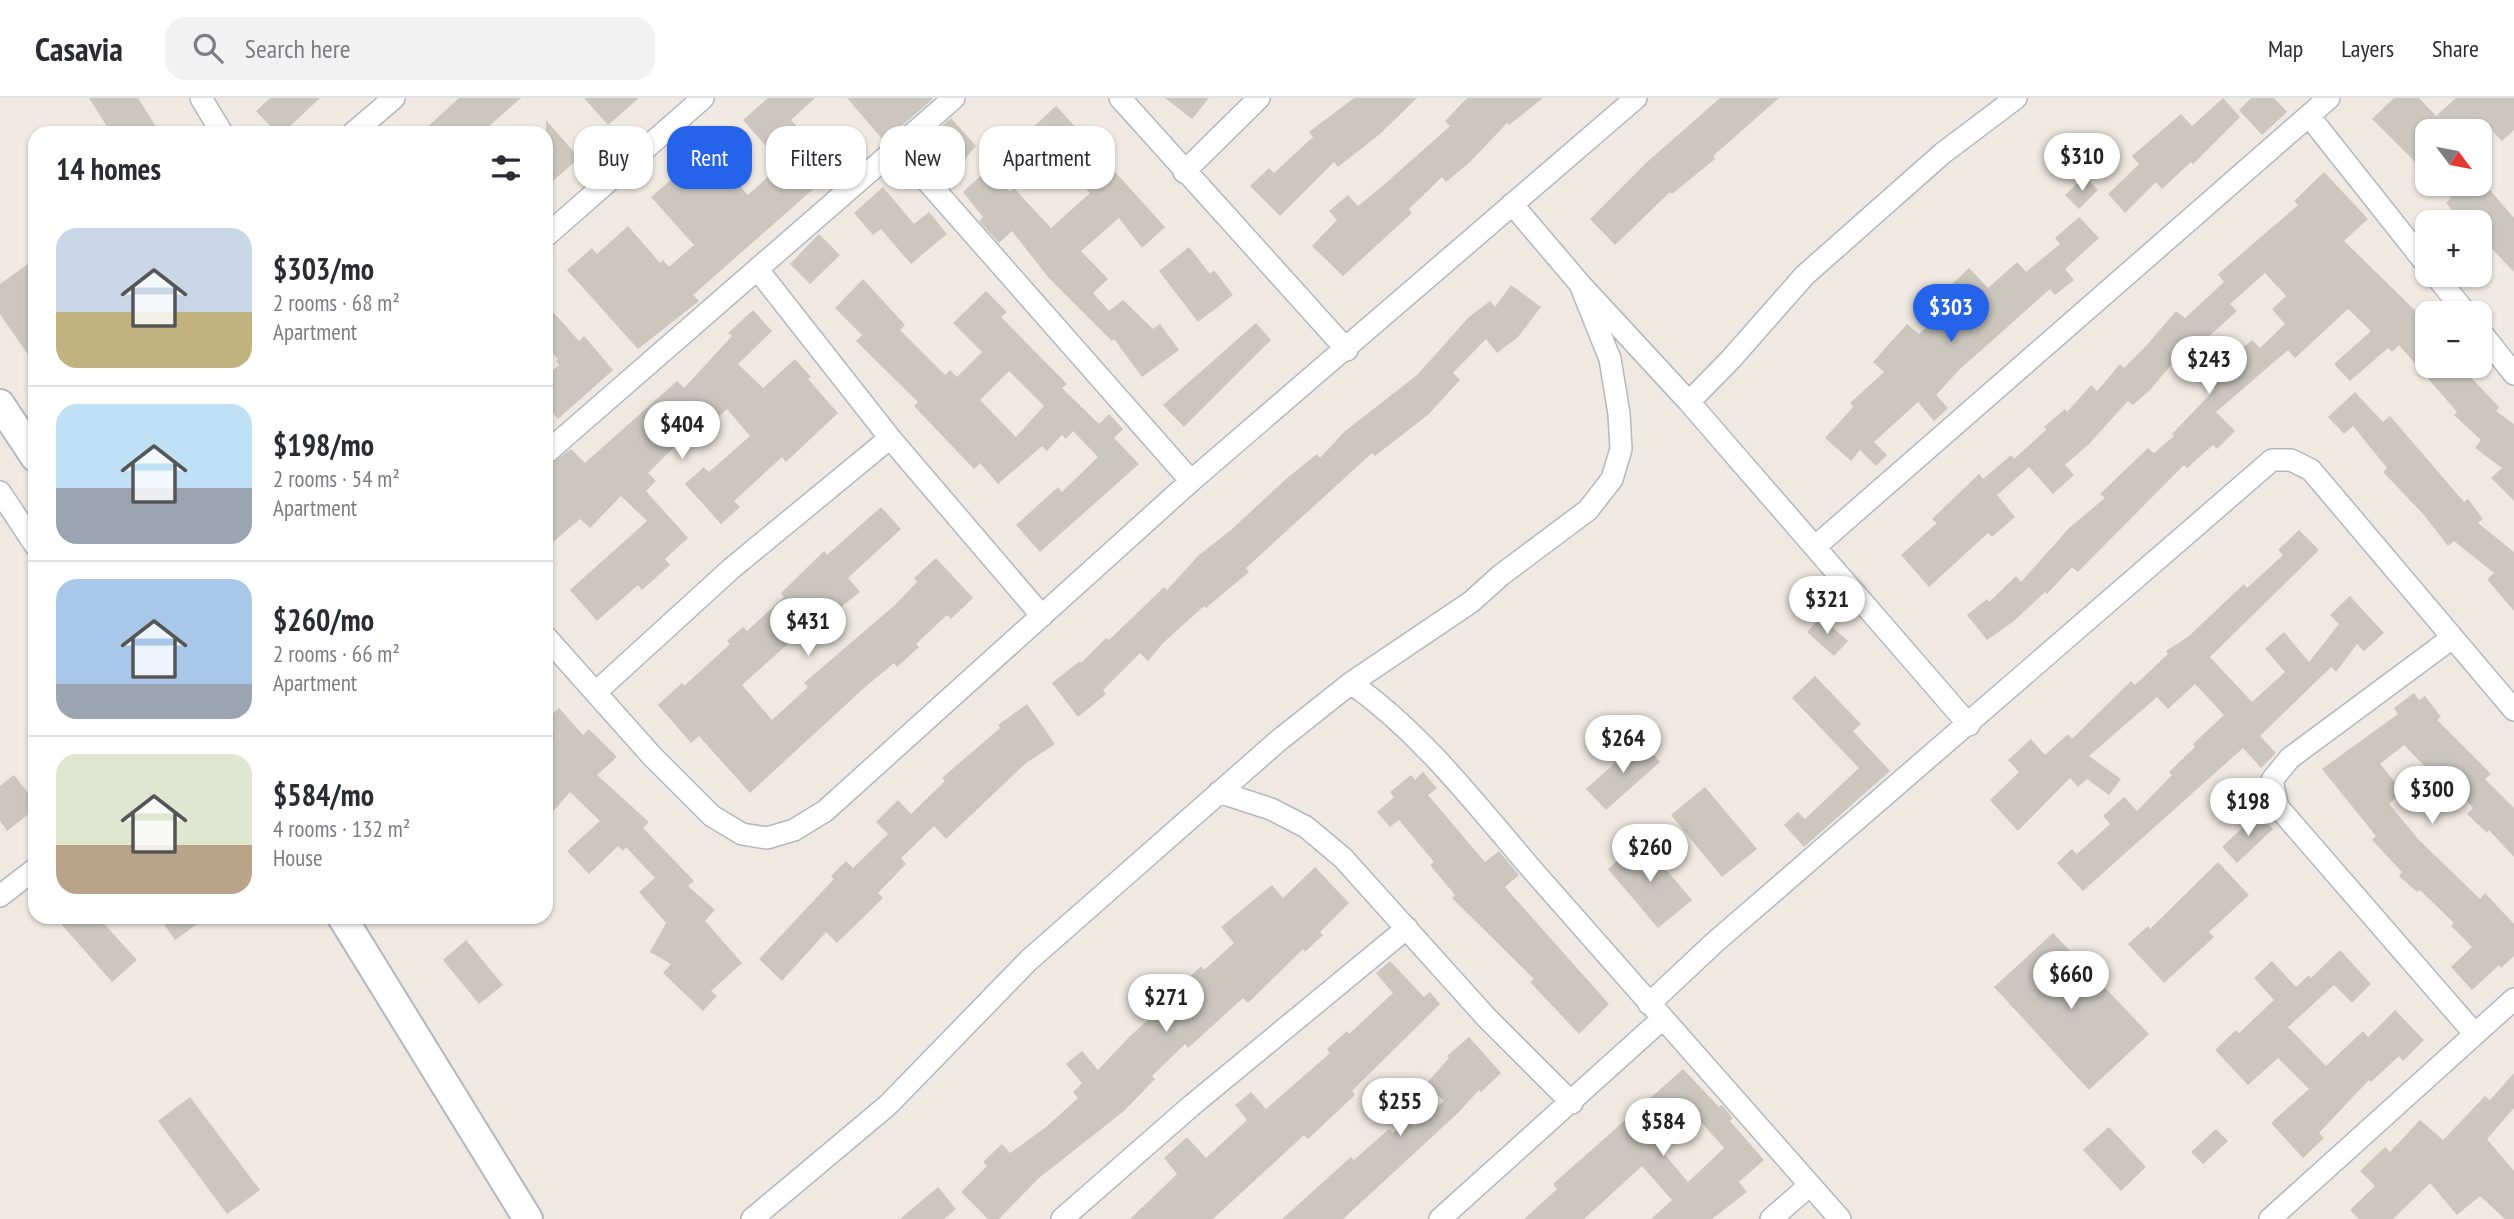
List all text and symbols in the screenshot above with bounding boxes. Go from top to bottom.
search box [165,17,655,80]
text: Casavia [35,27,123,70]
icon: search [189,29,227,67]
text: Search here [245,32,351,65]
text: Map [2268,33,2303,64]
text: Layers [2341,33,2394,64]
text: Share [2432,33,2479,64]
north arrow [2415,119,2492,196]
map controls [2415,119,2492,378]
chip: Buy [574,126,653,189]
chip: Rent [667,126,752,189]
chip: Filters [766,126,866,189]
chip: New [880,126,965,189]
chip: Apartment [979,126,1115,189]
pin: $310 [2041,134,2123,193]
text: $310 [2060,141,2104,170]
text: 14 homes [56,149,161,188]
icon: filters [487,149,525,187]
button: + [2415,210,2492,287]
text: $303/mo [273,249,374,288]
icon: home [112,256,196,340]
pin: $303 [1910,285,1992,344]
text: 2 rooms · 68 m² [273,288,400,317]
text: $303 [1929,292,1973,321]
button: − [2415,301,2492,378]
text: Apartment [273,317,357,346]
pin: $243 [2168,336,2250,396]
text: $243 [2187,344,2231,373]
pin: $404 [641,402,723,461]
text: $404 [660,409,704,438]
text: $198/mo [273,425,374,464]
icon: home [112,432,196,516]
text: 2 rooms · 54 m² [273,464,400,493]
text: Apartment [273,493,357,522]
pin: $321 [1786,576,1868,636]
text: $321 [1805,584,1849,613]
pin: $431 [767,598,849,658]
text: $260/mo [273,600,374,639]
text: $431 [786,606,830,635]
icon: home [112,607,196,691]
text: 2 rooms · 66 m² [273,639,400,668]
text: Apartment [273,668,357,697]
pin: $264 [1582,716,1664,775]
text: $264 [1601,723,1645,752]
pin: $300 [2391,766,2473,826]
text: $300 [2410,774,2454,803]
text: $584/mo [273,775,374,814]
pin: $198 [2207,778,2289,838]
icon: home [112,782,196,866]
text: $198 [2226,786,2270,815]
text: 4 rooms · 132 m² [273,814,410,843]
pin: $260 [1609,824,1691,884]
text: $260 [1628,832,1672,861]
text: House [273,843,323,872]
pin: $660 [2030,951,2112,1011]
text: $660 [2049,959,2093,988]
pin: $271 [1125,974,1207,1034]
text: $271 [1144,982,1188,1011]
pin: $255 [1359,1079,1441,1138]
text: $255 [1378,1086,1422,1115]
pin: $584 [1622,1098,1704,1158]
text: $584 [1641,1106,1685,1135]

